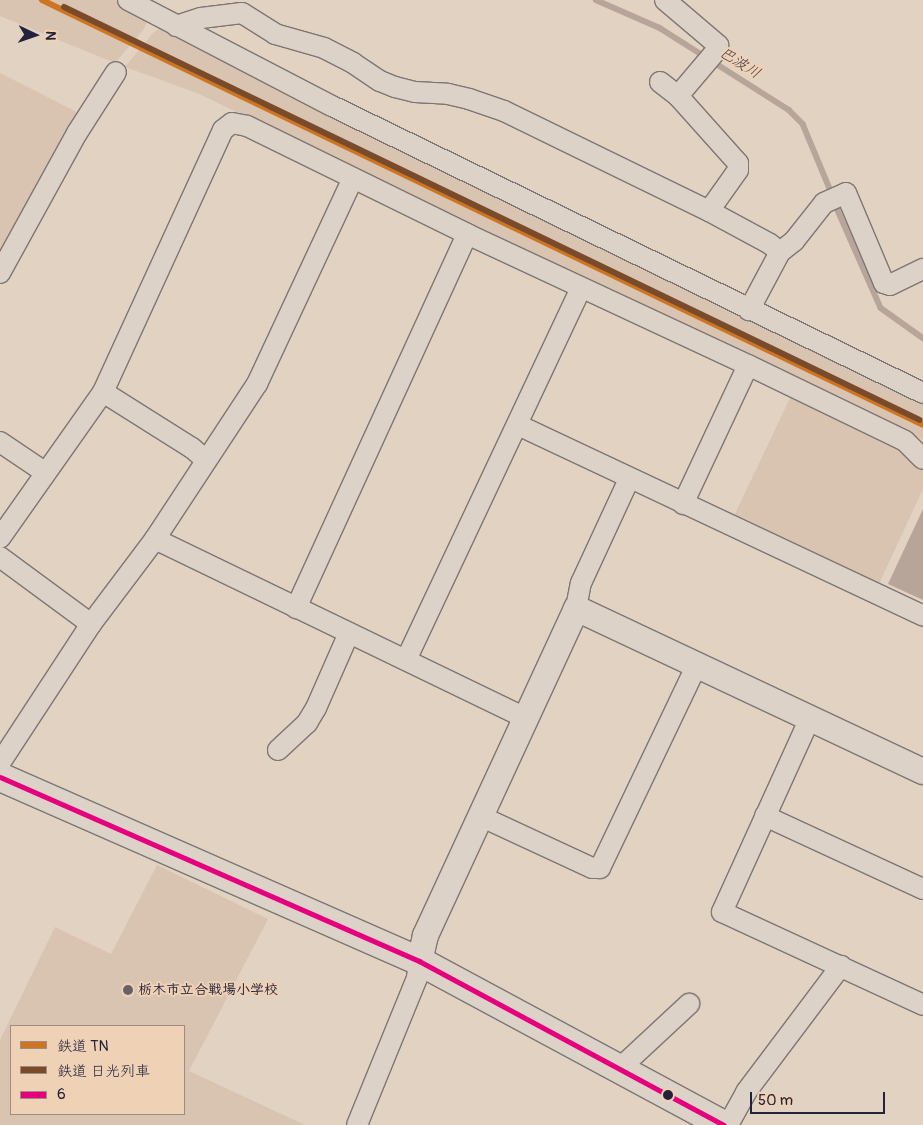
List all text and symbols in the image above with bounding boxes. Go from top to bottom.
north arrow [10,10,60,60]
text: N [42,31,59,41]
water label: 巴波川 [716,43,764,83]
place label: 栃木市立合戦場小学校 [138,982,278,998]
marker: 栃木市立合戦場小学校 [122,984,134,996]
legend [10,1025,185,1115]
text: 鉄道 TN [57,1037,109,1056]
text: 鉄道 日光列車 [57,1062,150,1081]
scale bar [753,1082,888,1114]
text: 6 [57,1085,66,1104]
unlabelled marker [663,1090,673,1100]
text: 50 m [758,1091,793,1110]

